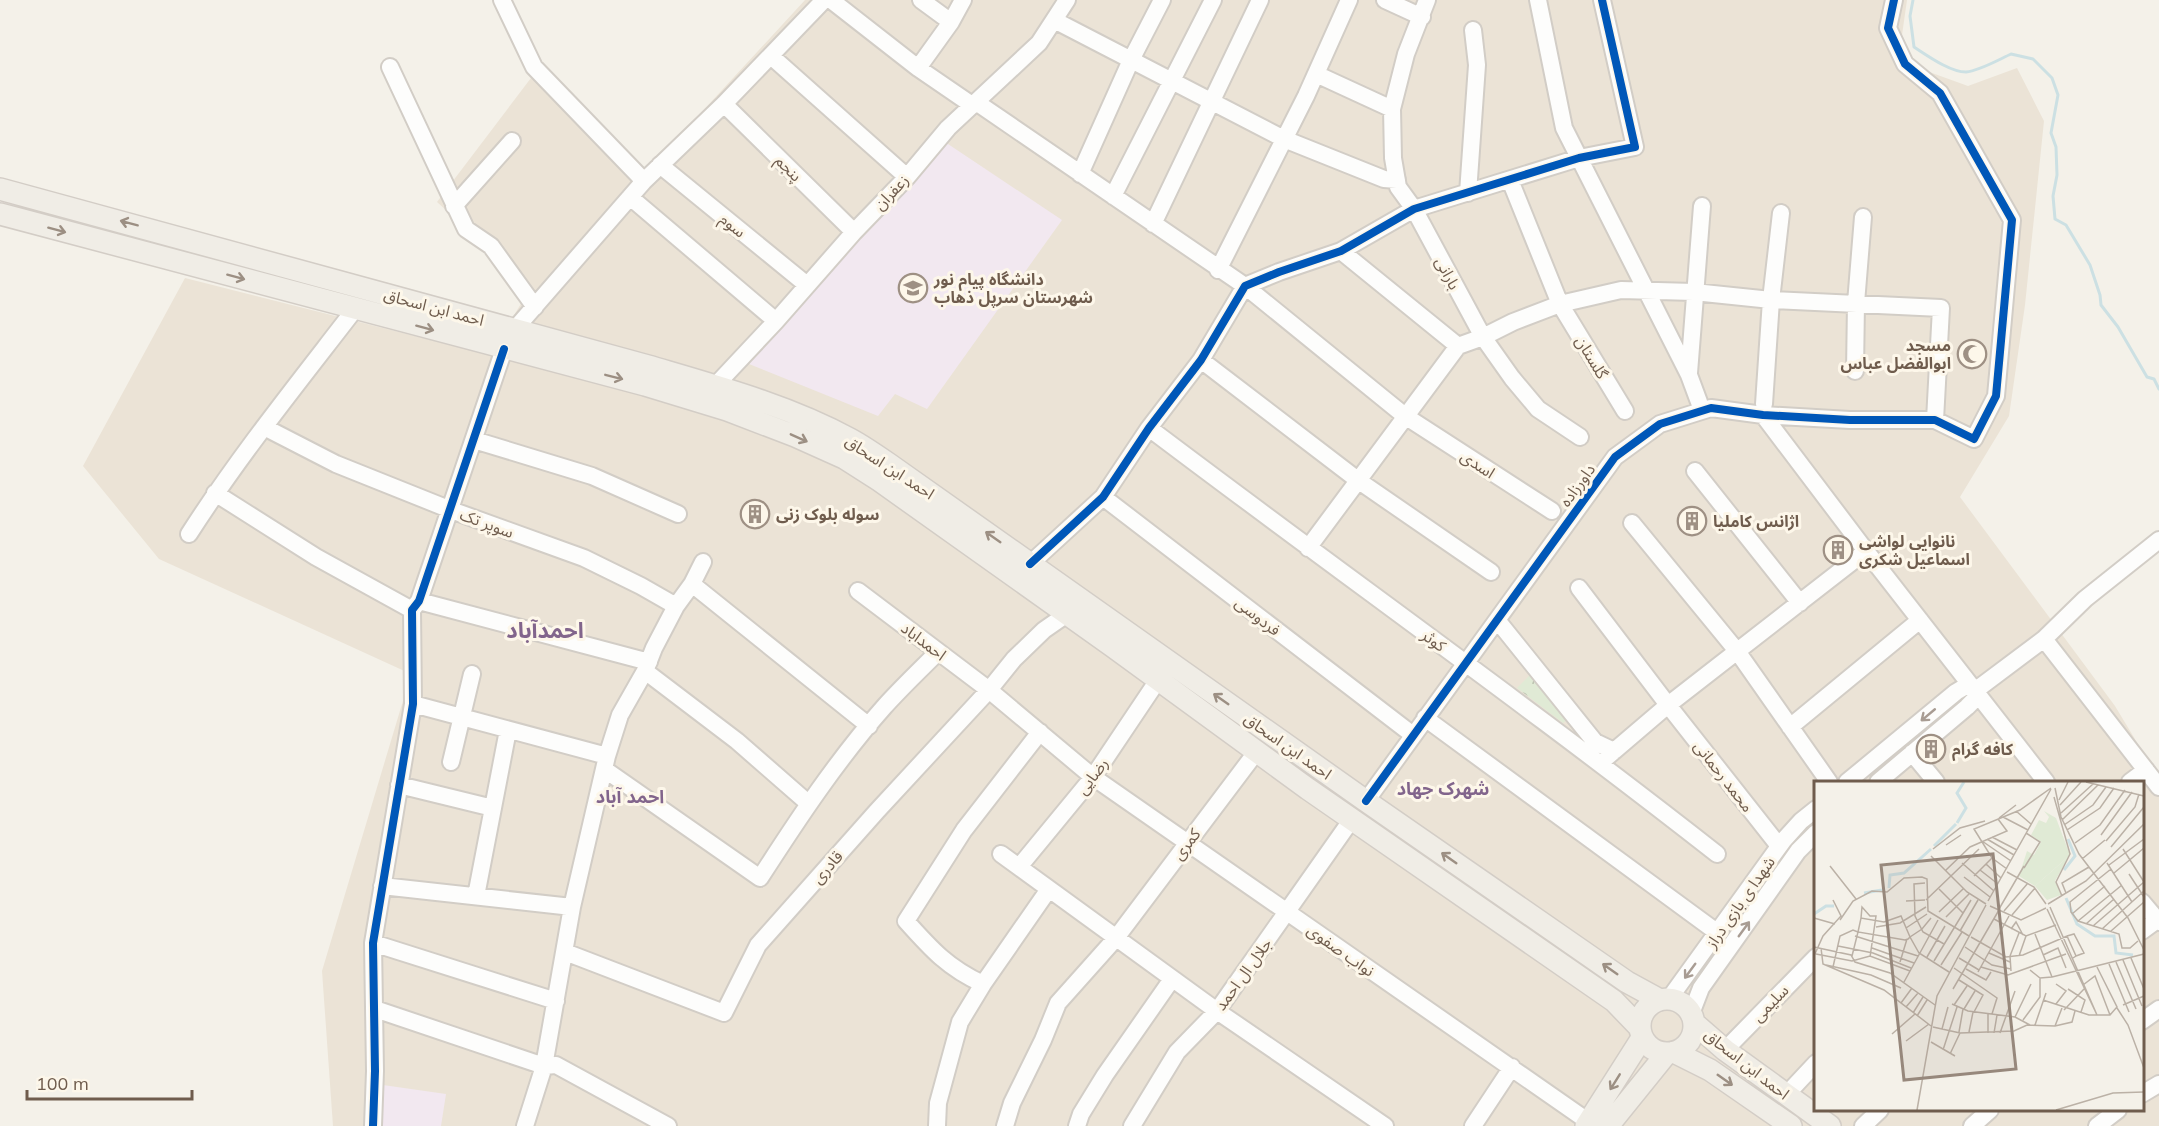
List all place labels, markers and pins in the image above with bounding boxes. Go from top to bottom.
place label: دانشگاه پیام نور شهرستان سرپل ذهاب [933,269,1093,308]
school or university icon: دانشگاه پیام نور شهرستان سرپل ذهاب [897,272,929,304]
place label: مسجد ابوالفضل عباس [1840,335,1951,373]
mosque icon: مسجد ابوالفضل عباس [1956,338,1988,370]
building icon: سوله بلوک زنی [739,498,771,530]
place label: سوله بلوک زنی [776,504,879,524]
building icon: اژانس کاملیا [1676,505,1708,537]
place label: اژانس کاملیا [1713,511,1799,531]
place label: نانوایی لواشی اسماعیل شکری [1859,531,1970,569]
building icon: نانوایی لواشی اسماعیل شکری [1822,534,1854,566]
building icon: کافه گرام [1915,733,1947,765]
place label: کافه گرام [1952,739,2014,761]

